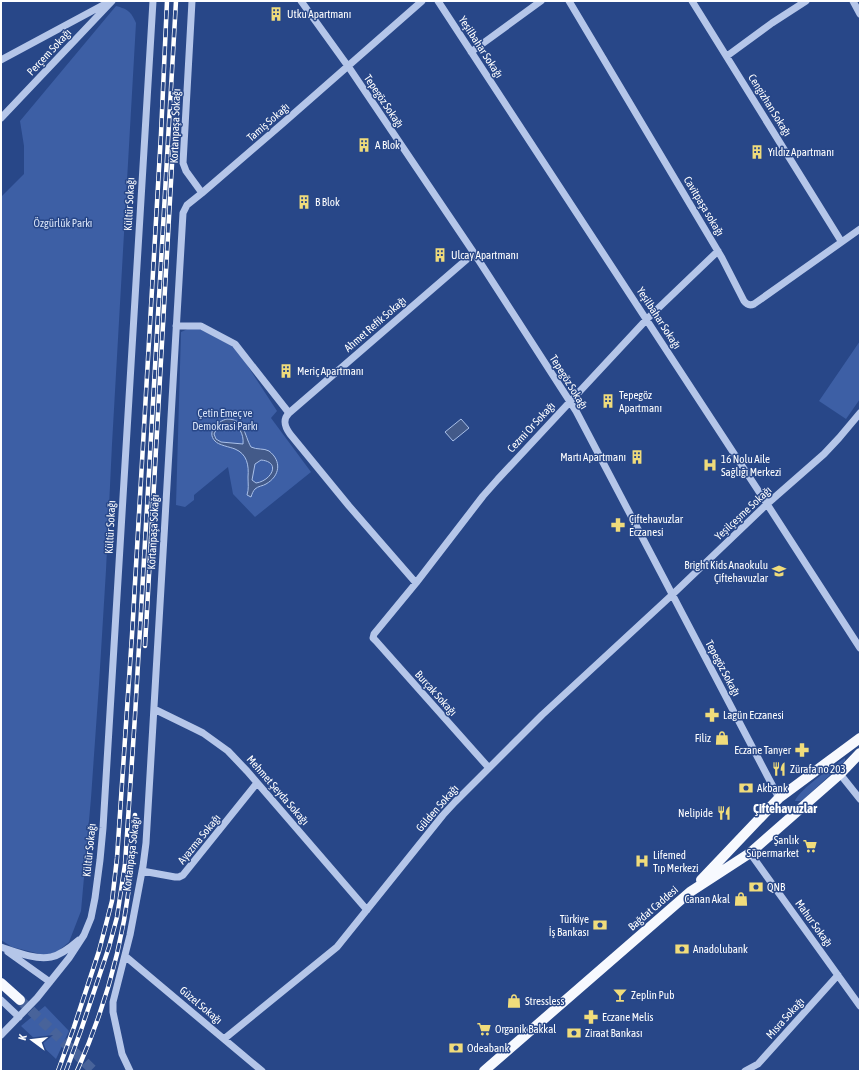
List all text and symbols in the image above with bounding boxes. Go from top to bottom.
building icon: Utku Apartmanı [268,6,284,22]
place label: Utku Apartmanı [287,8,351,20]
street label: Yeşilbahar Sokağı [457,14,505,80]
street label: Perçem Sokağı [24,26,74,78]
street label: Tepegöz Sokağı [362,72,406,130]
street label: Cengizhan Sokağı [746,72,794,138]
street label: Kortanpaşa Sokağı [168,88,182,164]
street label: Tamiş Sokağı [244,100,292,144]
building icon: A Blok [356,137,372,153]
place label: A Blok [375,139,400,151]
building icon: Yıldız Apartmanı [749,144,765,160]
place label: Yıldız Apartmanı [768,146,834,158]
street label: Cavitpaşa sokağı [681,174,727,238]
street label: Kültür Sokağı [122,177,136,231]
building icon: B Blok [296,194,312,210]
place label: B Blok [315,196,340,208]
park label: Özgürlük Parkı [34,217,92,229]
building icon: Ulcay Apartmanı [432,247,448,263]
place label: Ulcay Apartmanı [451,249,518,261]
street label: Yeşilbahar Sokağı [635,285,683,351]
street label: Ahmet Refik Sokağı [342,294,408,354]
street label: Tepegöz Sokağı [548,353,590,411]
building icon: Meriç Apartmanı [278,363,294,379]
place label: Meriç Apartmanı [297,365,364,377]
place label: Tepegöz Apartmanı [619,389,662,414]
building icon: Tepegöz Apartmanı [600,393,616,409]
street label: Cezmi Or Sokağı [505,399,557,455]
park label: Çetin Emeç ve Demokrasi Parkı [192,407,258,432]
building icon: Martı Apartmanı [629,449,645,465]
place label: Martı Apartmanı [560,451,626,463]
place label: 16 Nolu Aile Sağlığı Merkezi [721,453,781,478]
hospital icon: 16 Nolu Aile Sağlığı Merkezi [702,457,718,473]
street label: Yeşilçeşme Sokağı [712,484,774,542]
street label: Kortanpaşa Sokağı [145,494,161,570]
street label: Kültür Sokağı [103,500,117,554]
place label: Çiftehavuzlar Eczanesi [629,513,684,538]
pharmacy icon: Çiftehavuzlar Eczanesi [610,517,626,533]
place label: Bright Kids Anaokulu Çiftehavuzlar [684,559,769,584]
school or university icon: Bright Kids Anaokulu Çiftehavuzlar [771,563,787,579]
street label: Tepegöz Sokağı [703,638,743,698]
street label: Burçak Sokağı [413,668,459,718]
pharmacy icon: Lagün Eczanesi [704,707,720,723]
place label: Lagün Eczanesi [723,709,784,721]
shop icon: Filiz [714,730,730,746]
place label: Filiz [695,732,711,744]
pharmacy icon: Eczane Tanyer [794,742,810,758]
place label: Eczane Tanyer [734,744,792,756]
street label: Mehmet Şeyda Sokağı [245,753,311,827]
restaurant icon: Zürafa no 203 [771,761,787,777]
place label: Zürafa no 203 [790,763,846,775]
bank icon: Akbank [738,780,754,796]
street label: Gülden Sokağı [413,782,461,834]
place label: Akbank [757,782,788,794]
district label: Çiftehavuzlar [753,801,818,816]
restaurant icon: Nelipide [716,805,732,821]
place label: Nelipide [678,807,713,819]
street label: Ayazma Sokağı [175,812,223,866]
street label: Kortanpaşa Sokağı [120,816,142,892]
street label: Kültür Sokağı [80,823,98,877]
place label: Şanlık Süpermarket [747,834,799,859]
supermarket icon: Şanlık Süpermarket [802,838,818,854]
place label: Lifemed Tıp Merkezi [653,849,699,874]
hospital icon: Lifemed Tıp Merkezi [634,853,650,869]
bank icon: QNB [748,879,764,895]
place label: QNB [767,881,786,893]
street label: Bağdat Caddesi [626,883,680,933]
shop icon: Canan Akal [733,891,749,907]
place label: Canan Akal [684,893,730,905]
street label: Mahur Sokağı [793,897,835,949]
place label: Türkiye İş Bankası [549,913,589,938]
bank icon: Türkiye İş Bankası [592,917,608,933]
bank icon: Anadolubank [674,941,690,957]
place label: Anadolubank [693,943,748,955]
street label: Güzel Sokağı [177,984,225,1026]
bar icon: Zeplin Pub [612,987,628,1003]
place label: Zeplin Pub [631,989,674,1001]
shop icon: Stressless [506,993,522,1009]
place label: Stressless [525,995,564,1007]
street label: Mısra Sokağı [764,995,806,1041]
pharmacy icon: Eczane Melis [583,1009,599,1025]
place label: Eczane Melis [602,1011,653,1023]
north arrow [12,1020,52,1060]
supermarket icon: Organik Bakkal [476,1021,492,1037]
place label: Organik Bakkal [495,1023,556,1035]
bank icon: Ziraat Bankası [566,1025,582,1041]
place label: Ziraat Bankası [585,1027,642,1039]
text: K [16,1033,29,1042]
bank icon: Odeabank [448,1040,464,1056]
place label: Odeabank [467,1042,509,1054]

